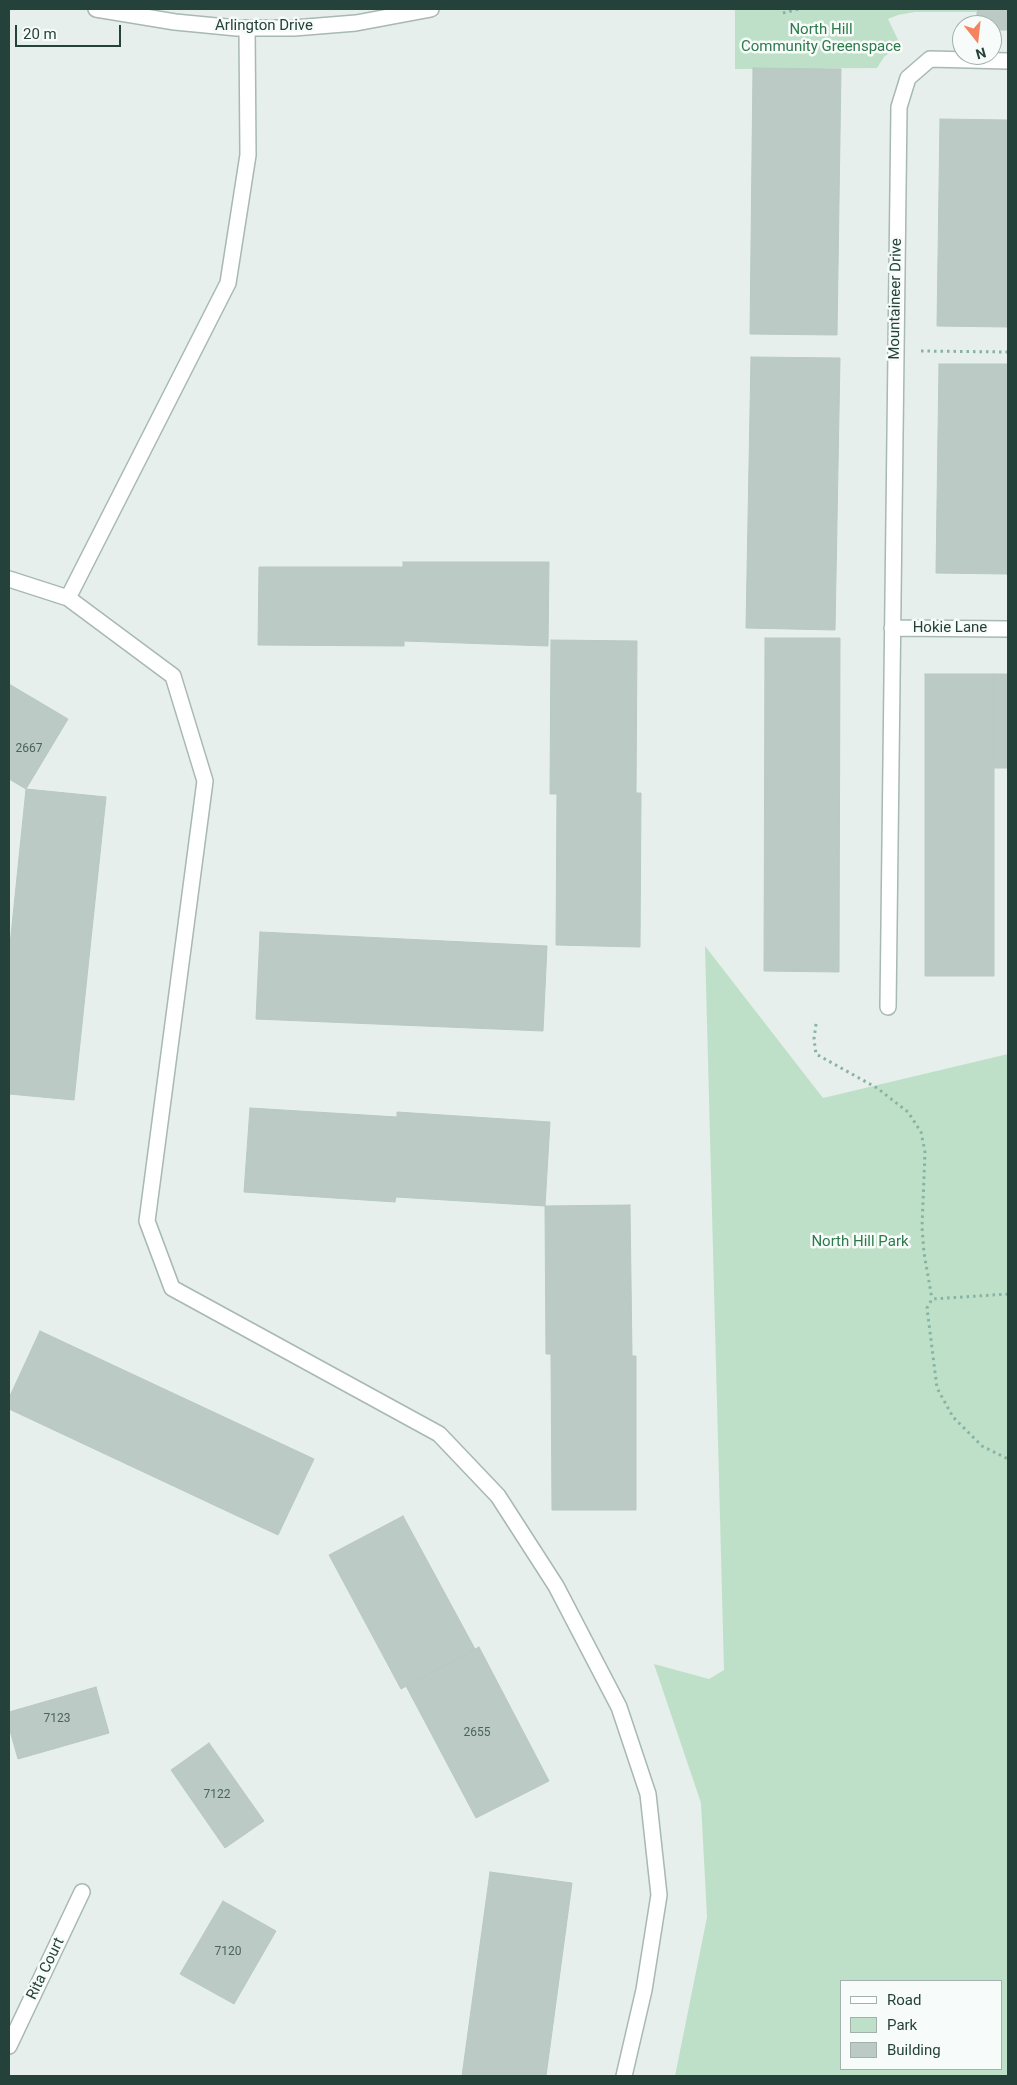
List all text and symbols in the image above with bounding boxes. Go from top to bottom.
scale bar [18,15,124,47]
north arrow [952,15,1002,65]
street label: Arlington Drive [215,17,313,35]
park label: North Hill Community Greenspace [741,21,901,56]
text: 20 m [23,25,57,43]
text: N [974,44,988,63]
street label: Mountaineer Drive [886,238,906,360]
street label: Hokie Lane [913,619,987,637]
house number: 2667 [16,742,42,756]
park label: North Hill Park [811,1233,909,1251]
house number: 7123 [44,1712,70,1726]
house number: 2655 [464,1726,490,1740]
house number: 7122 [204,1788,230,1802]
street label: Rita Court [23,1935,69,2003]
house number: 7120 [215,1945,241,1959]
legend [840,1980,1002,2070]
text: Road [887,1991,921,2009]
text: Park [887,2016,917,2034]
text: Building [887,2041,941,2059]

